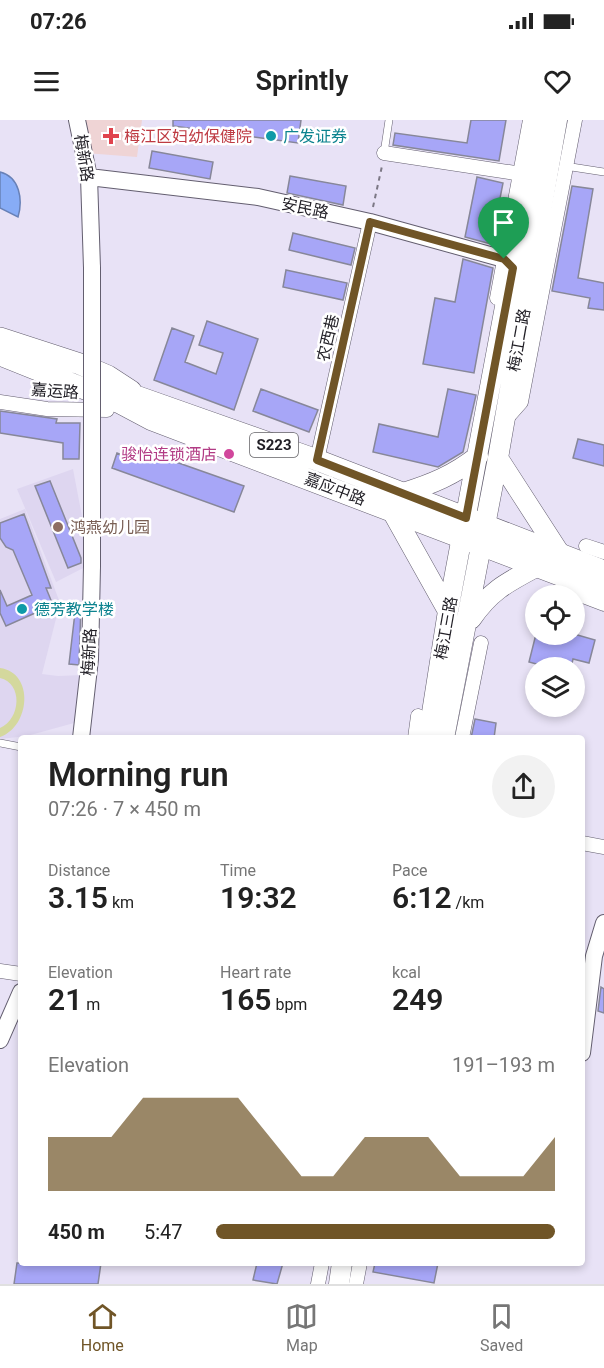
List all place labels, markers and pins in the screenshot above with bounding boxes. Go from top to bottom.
marker: 梅江区妇幼保健院 [102,127,120,145]
place label: 梅江区妇幼保健院 [124,127,252,146]
place label: 广发证券 [283,127,347,146]
marker: 广发证券 [264,129,278,143]
pin [478,197,529,259]
place label: 骏怡连锁酒店 [121,445,217,464]
marker: 骏怡连锁酒店 [222,447,236,461]
place label: 鸿燕幼儿园 [70,518,150,537]
marker: 鸿燕幼儿园 [51,520,65,534]
place label: 德芳教学楼 [34,600,114,619]
marker: 德芳教学楼 [15,602,29,616]

